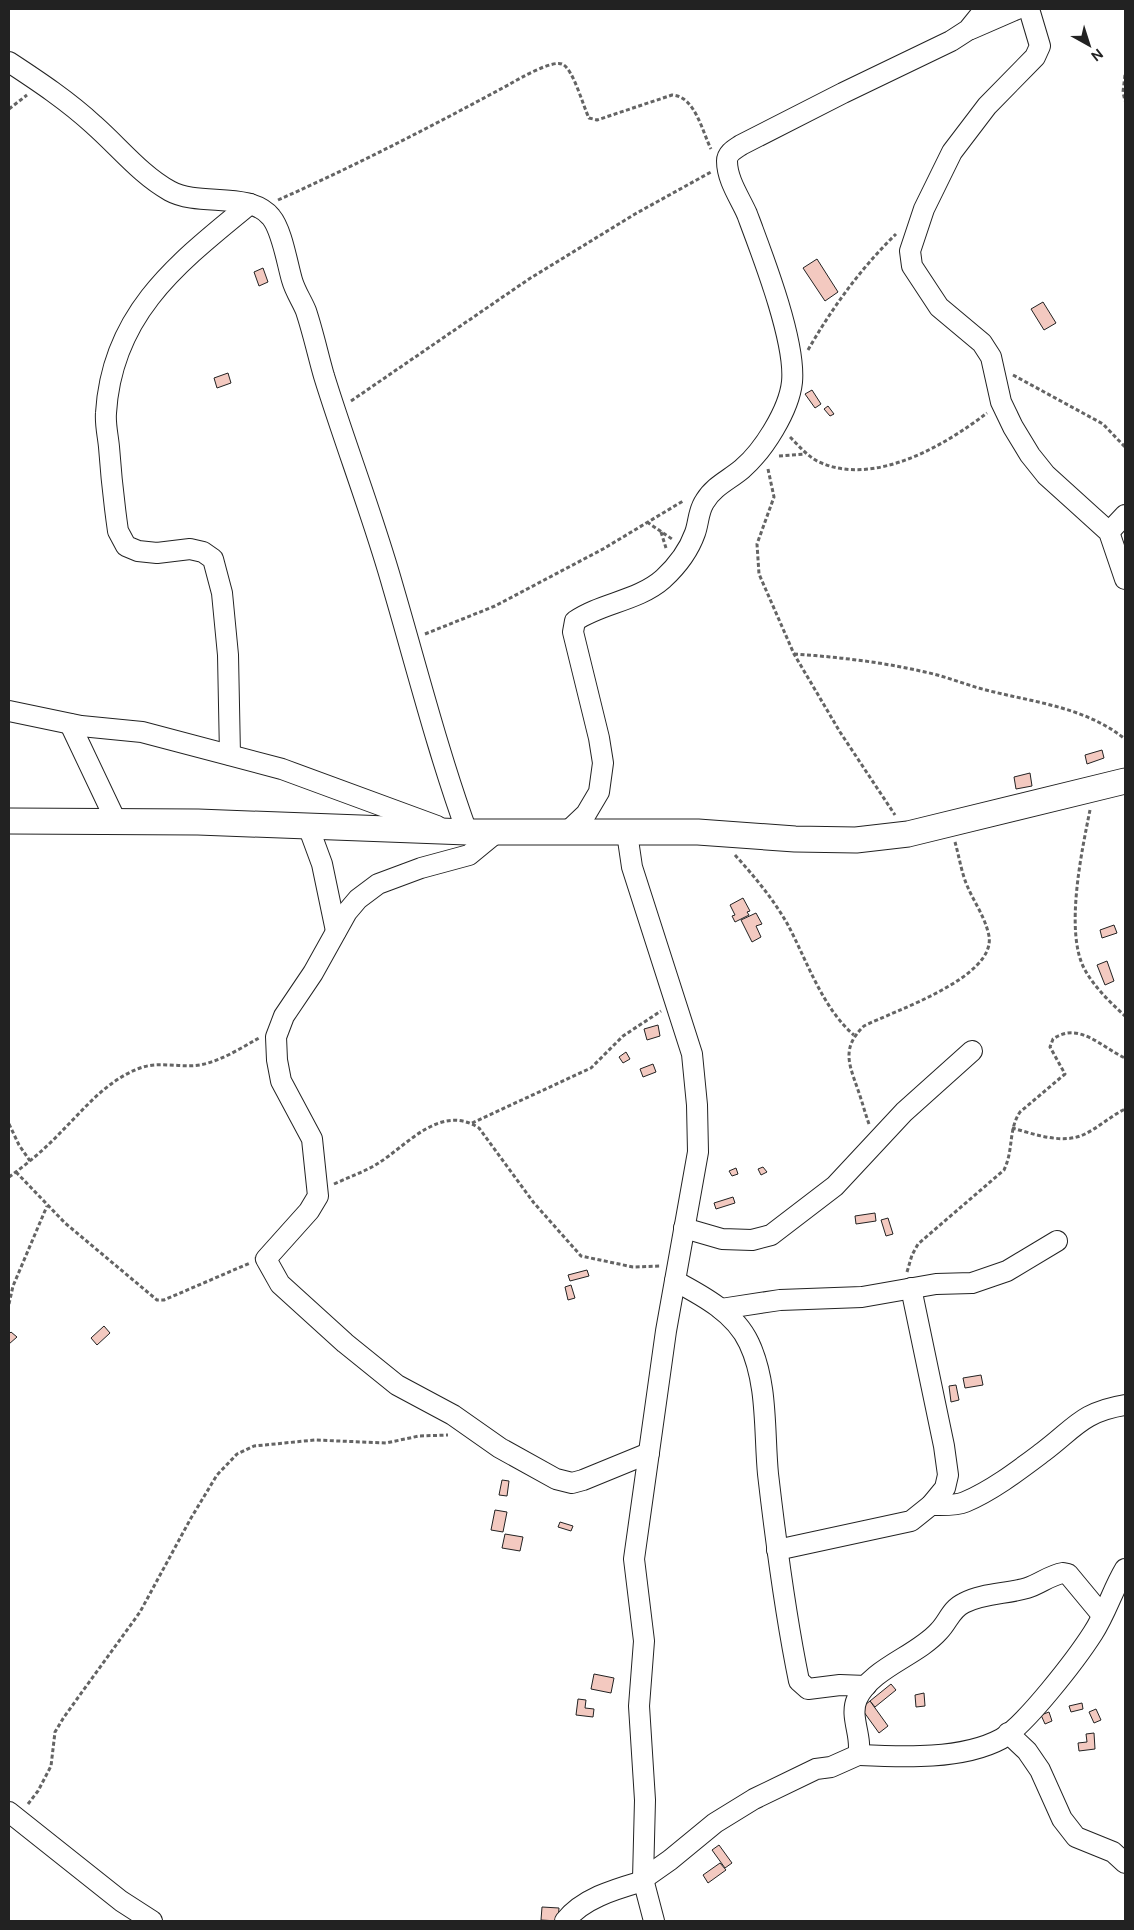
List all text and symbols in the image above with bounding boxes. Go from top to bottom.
north arrow [1064,20,1114,70]
text: N [1088,45,1107,65]

